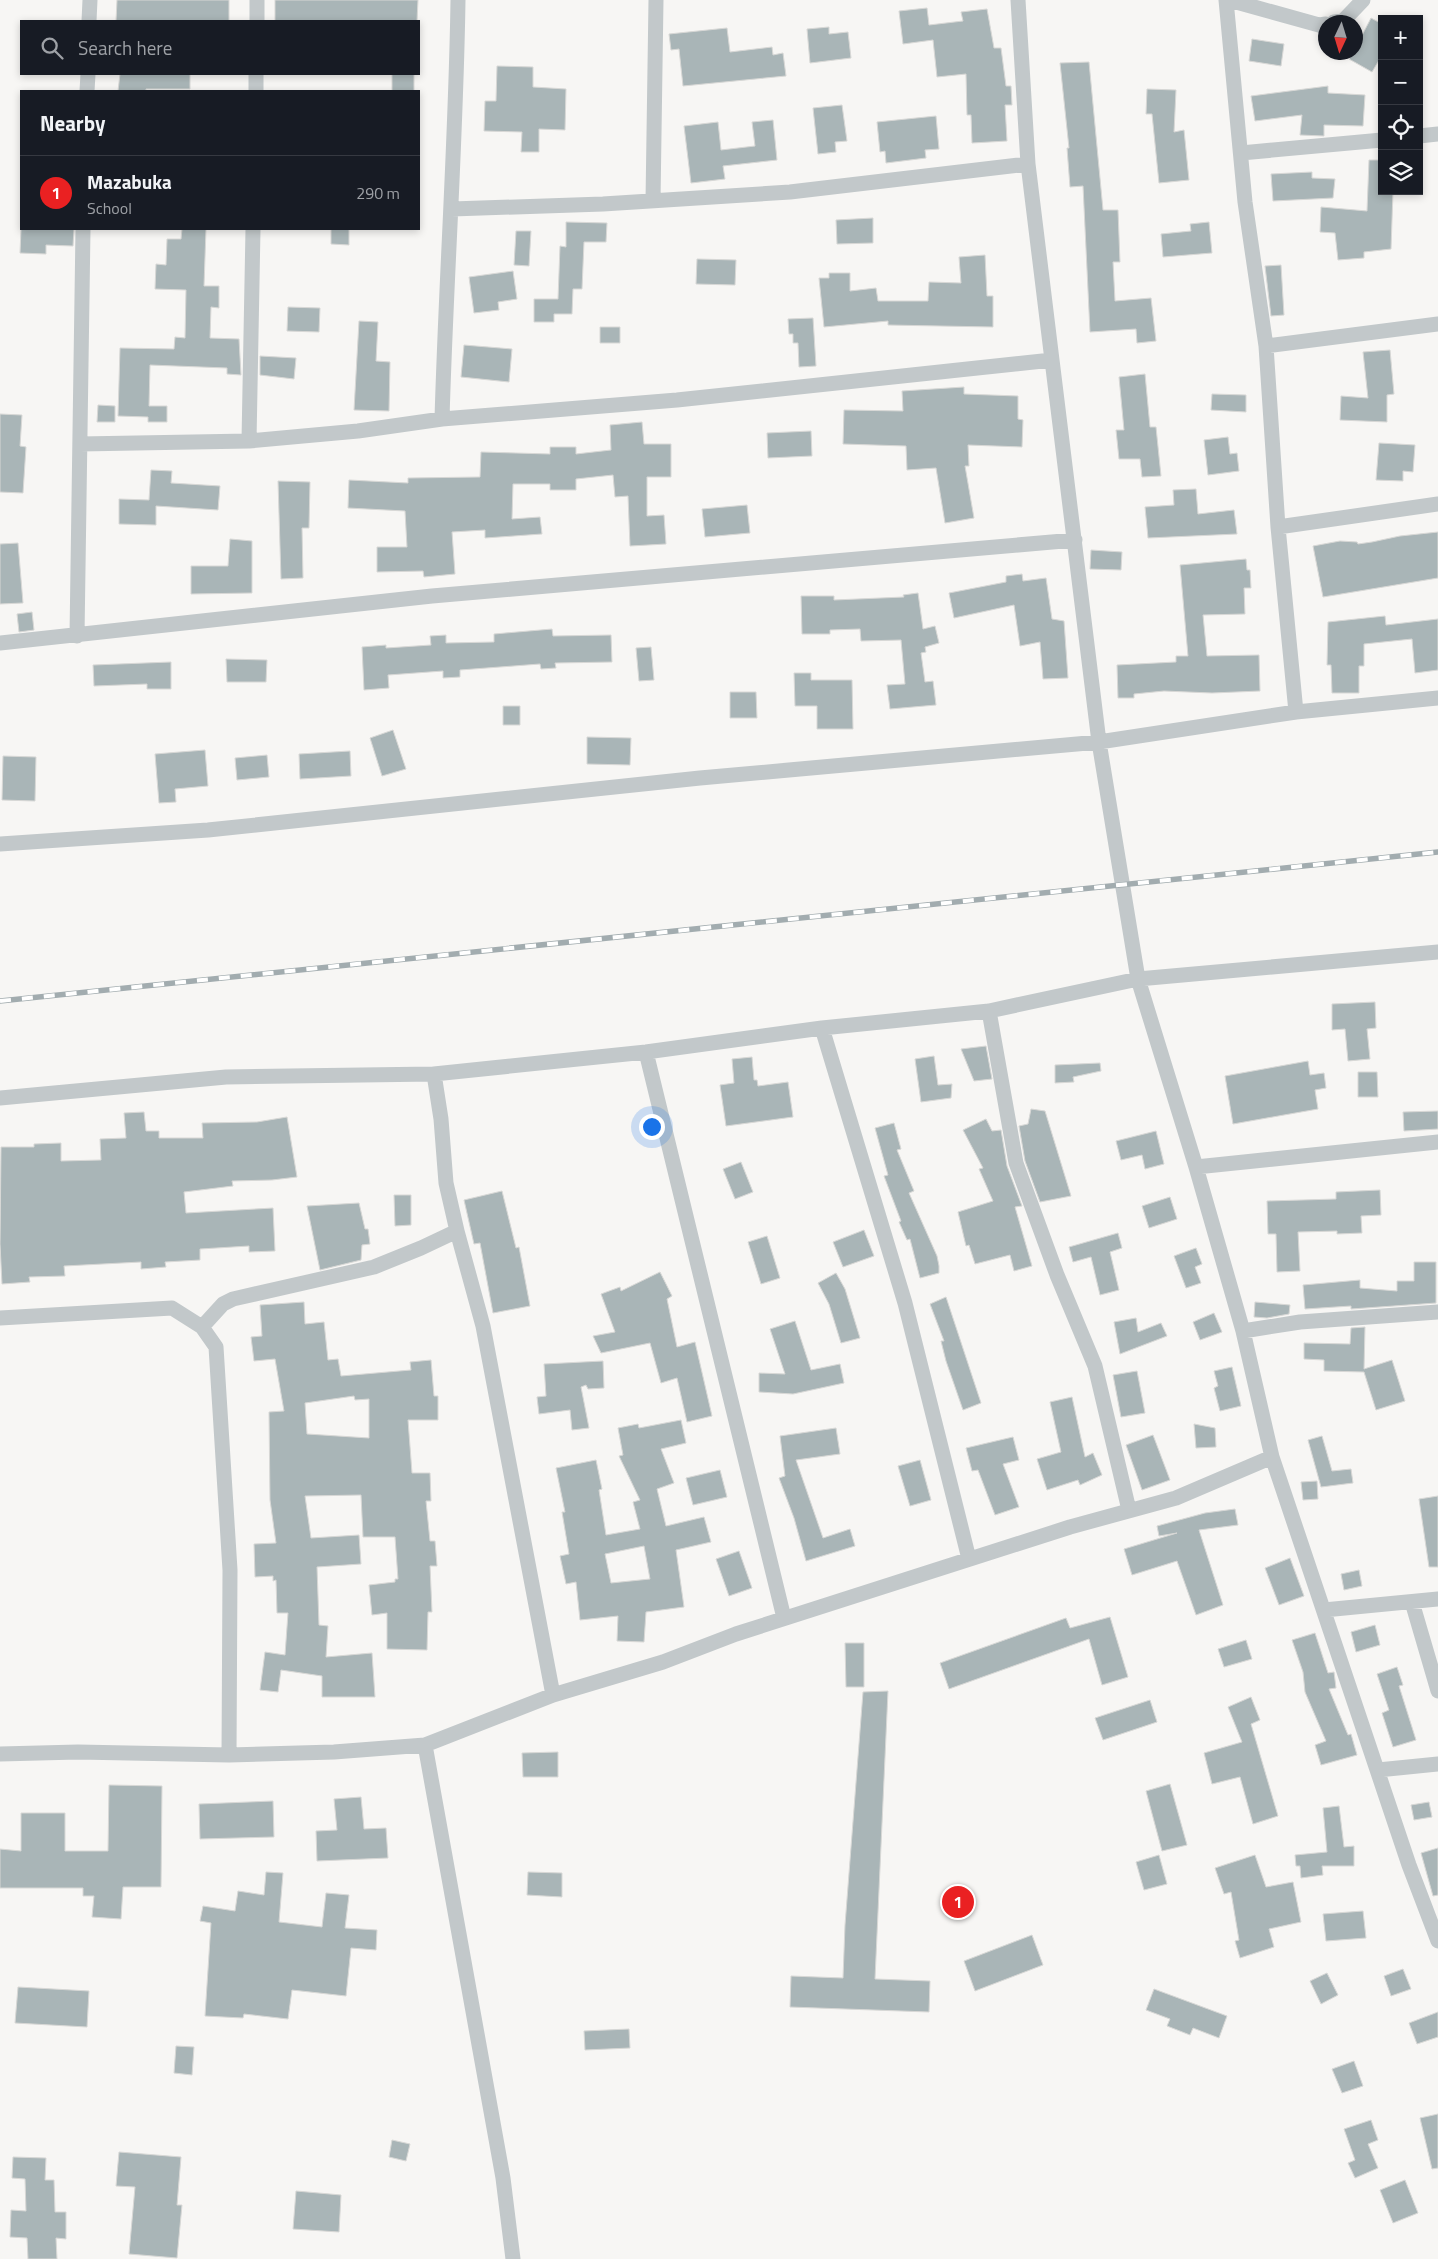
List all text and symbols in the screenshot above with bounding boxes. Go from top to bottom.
north arrow [1318,15,1363,60]
map controls [1378,15,1423,195]
button: + [1378,15,1423,60]
search box [20,20,420,75]
text: Search here [78,33,172,62]
icon: search [38,34,66,62]
button: − [1378,60,1423,105]
button: locate [1378,105,1423,150]
text: Nearby [40,107,105,139]
button: layers [1378,150,1423,195]
text: Mazabuka [87,167,172,196]
text: 1 [52,181,60,205]
text: 290 m [356,181,400,205]
text: School [87,196,132,220]
your location [639,1114,665,1140]
pin: 1 [942,1883,974,1921]

